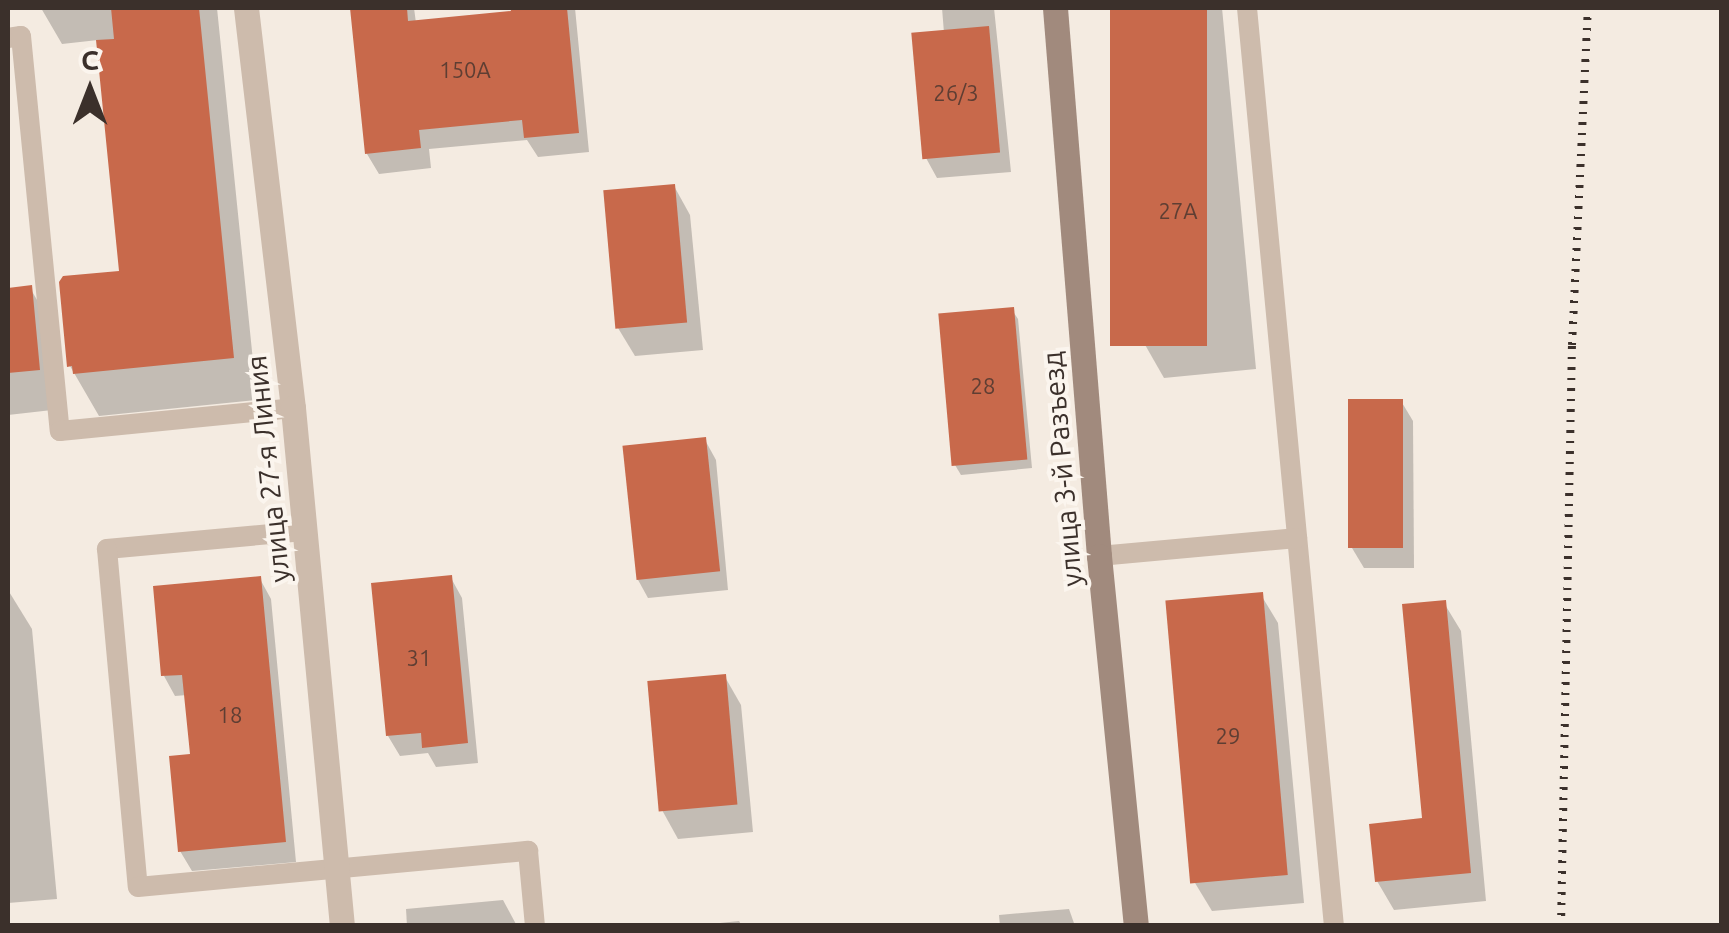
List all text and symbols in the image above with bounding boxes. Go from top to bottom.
north arrow [40,40,140,140]
text: С [81,44,99,75]
house number: 150А [439,57,491,83]
house number: 26/3 [933,80,979,106]
house number: 27А [1158,198,1198,224]
street label: улица 3-й Разъезд [1035,350,1089,588]
street label: улица 27-я Линия [239,354,297,584]
house number: 28 [971,373,995,399]
house number: 31 [407,645,431,671]
house number: 18 [218,702,242,728]
house number: 29 [1216,723,1240,749]

